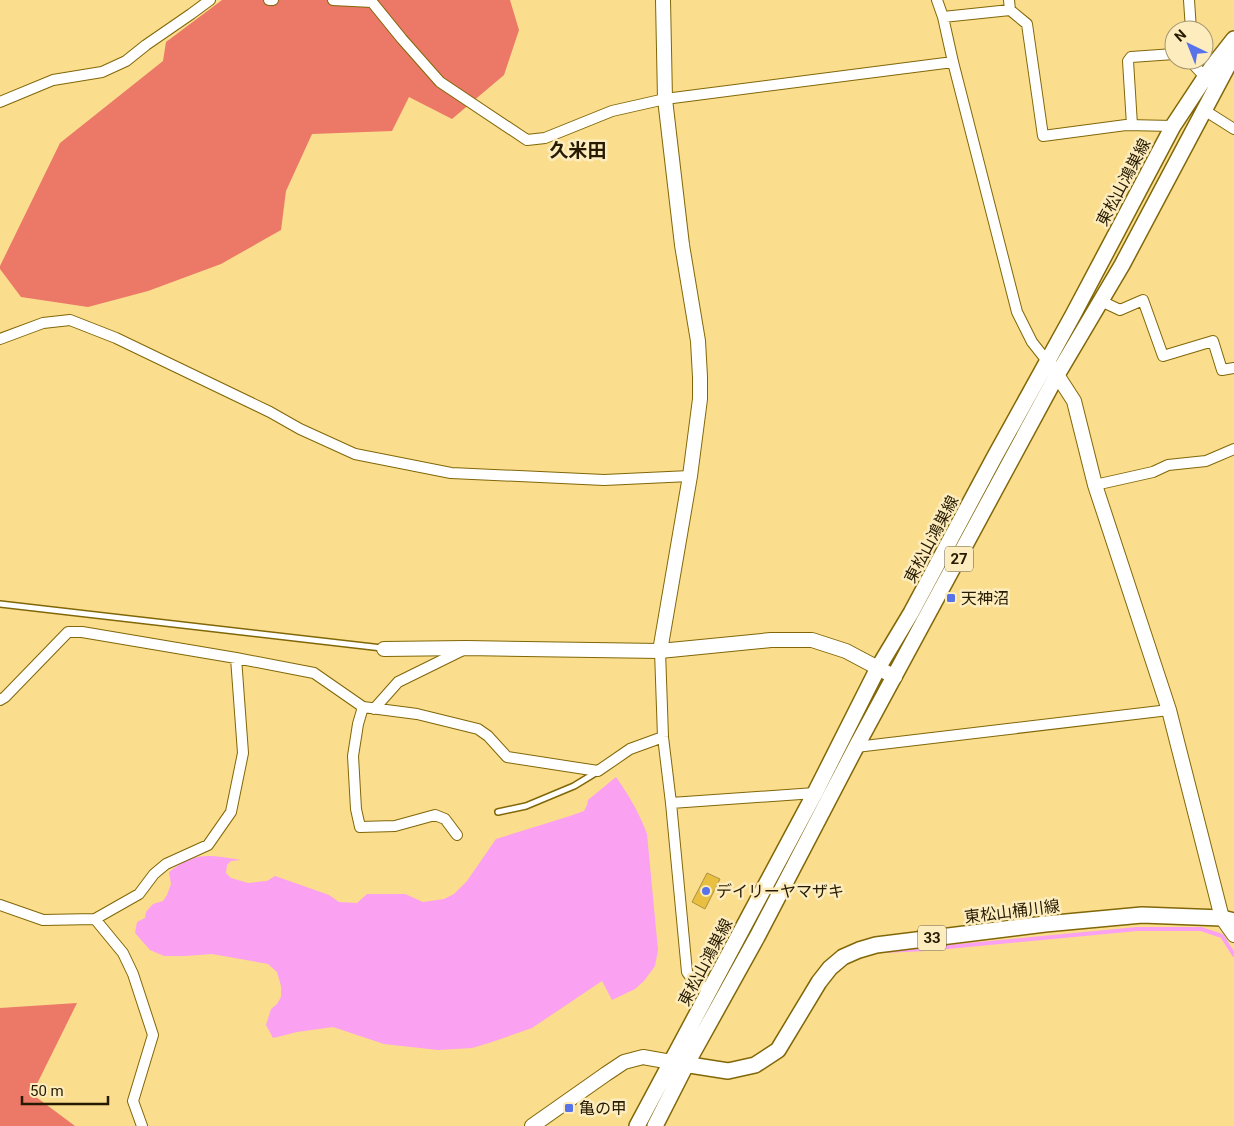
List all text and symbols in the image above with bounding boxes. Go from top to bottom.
north arrow [1164,20,1214,70]
text: N [1171,26,1189,45]
street label: 東松山鴻巣線 [1093,135,1154,229]
district label: 久米田 [549,139,607,162]
street label: 東松山鴻巣線 [901,492,962,586]
road number: 27 [945,546,973,572]
place label: 天神沼 [961,589,1009,608]
marker: 天神沼 [945,592,957,604]
place label: デイリーヤマザキ [716,882,844,901]
marker: デイリーヤマザキ [700,885,712,897]
street label: 東松山桶川線 [963,896,1061,927]
street label: 東松山鴻巣線 [675,915,736,1009]
road number: 33 [918,926,946,950]
scale bar [22,1074,109,1106]
text: 50 m [30,1082,64,1100]
place label: 亀の甲 [579,1099,627,1118]
marker: 亀の甲 [563,1102,575,1114]

